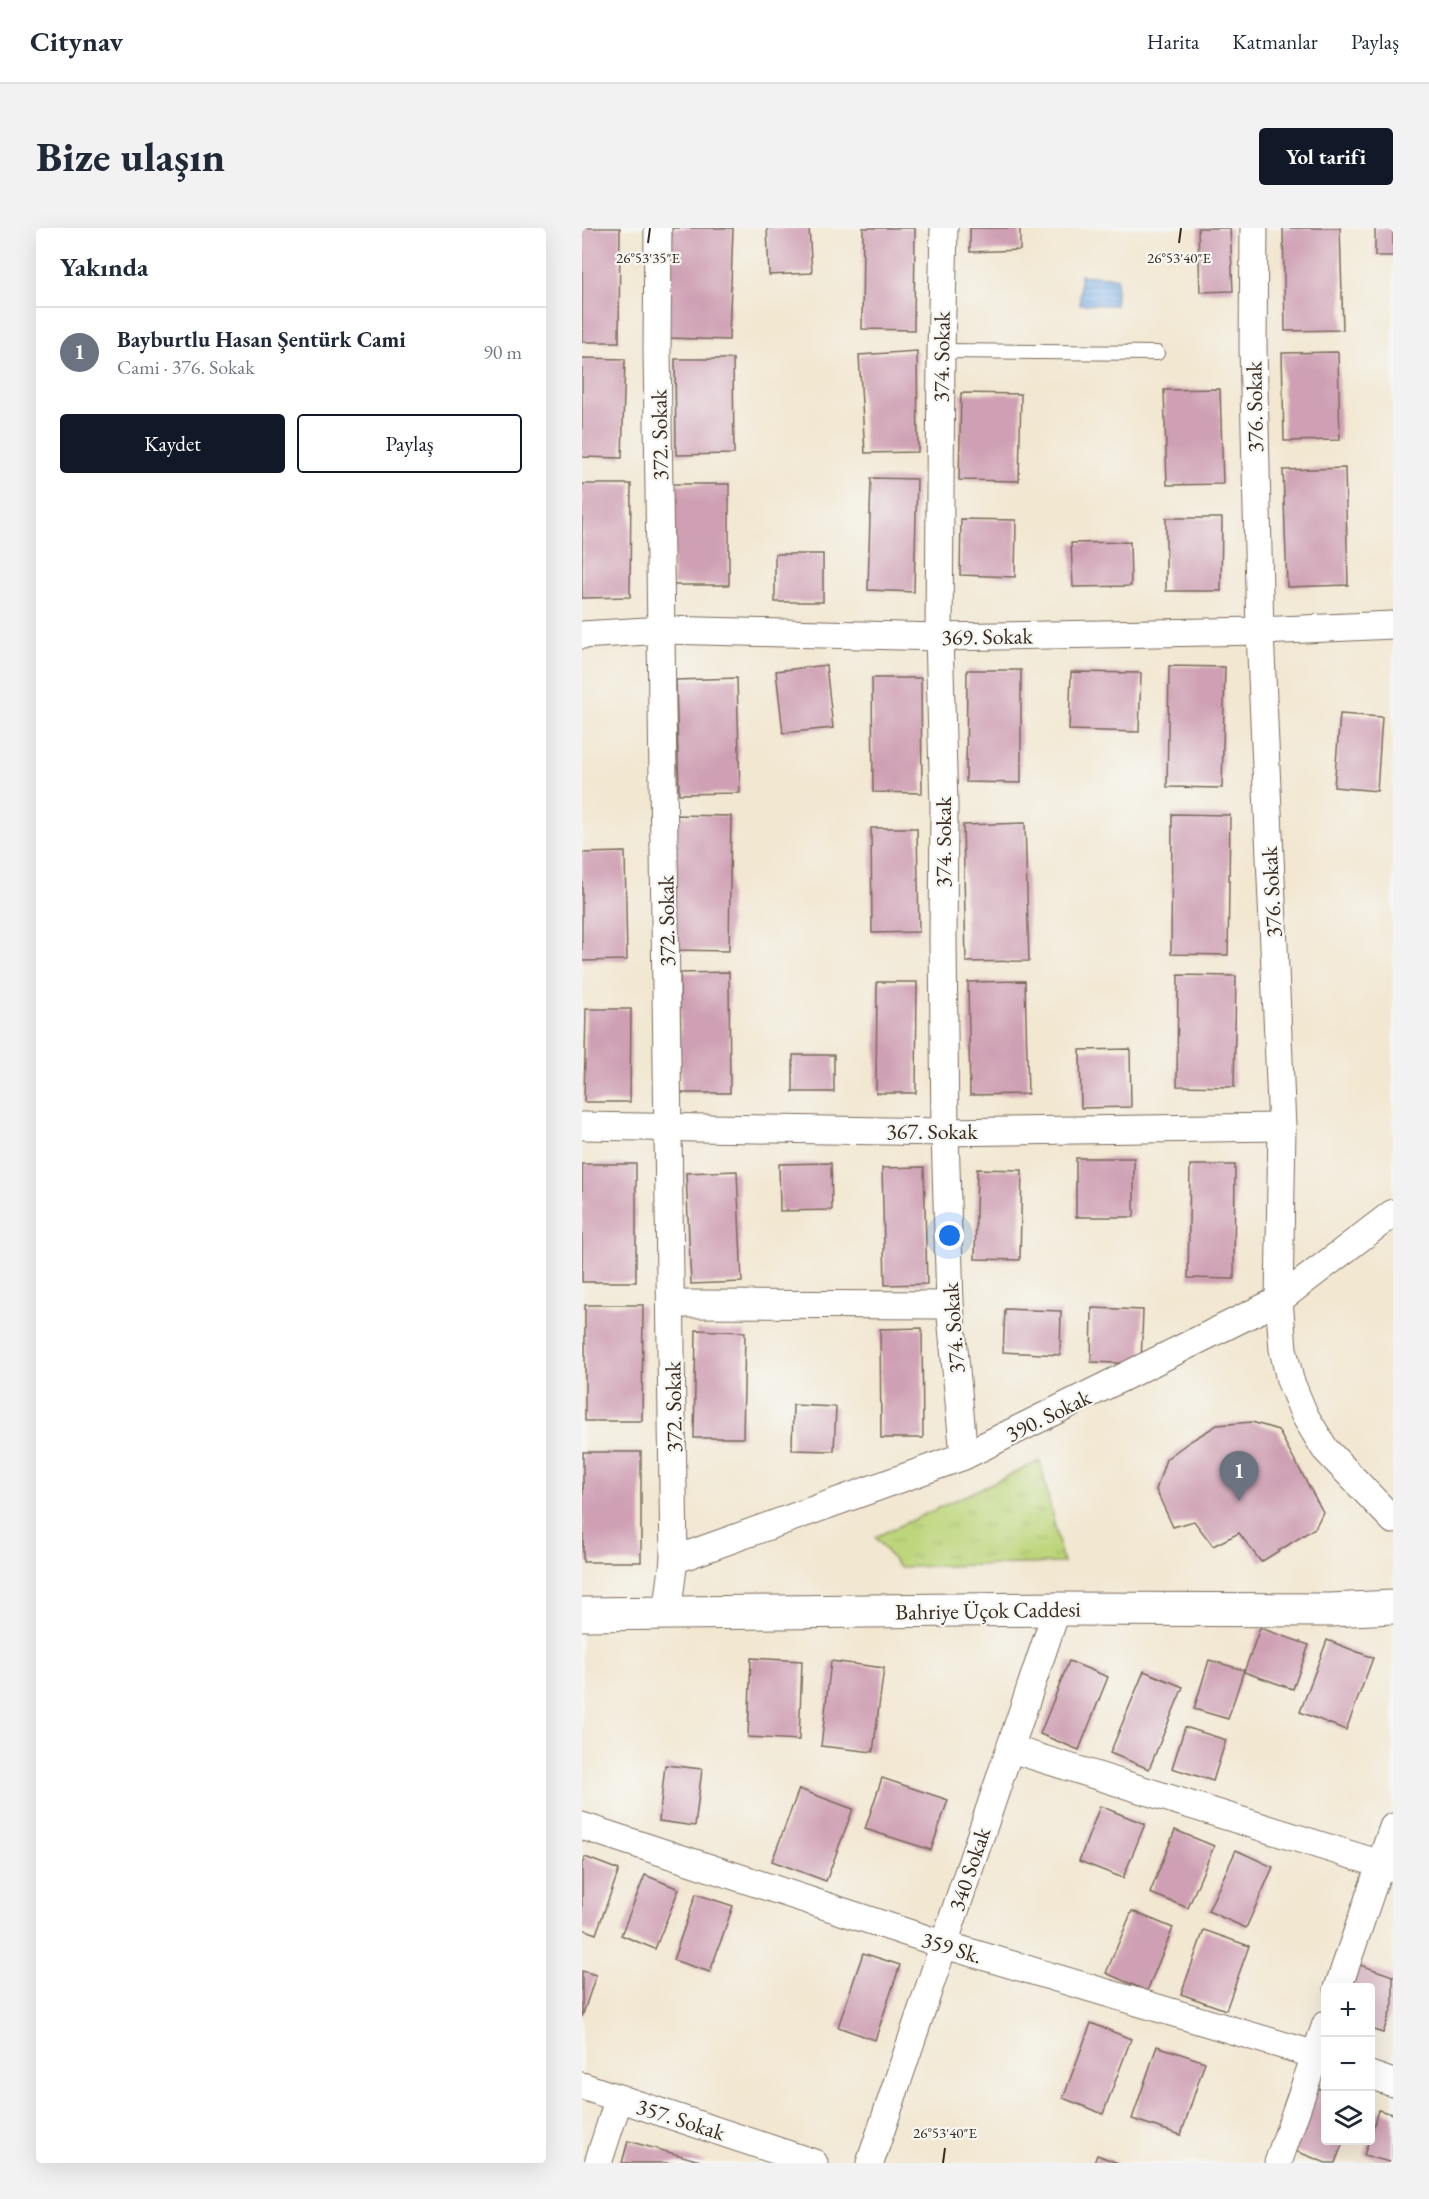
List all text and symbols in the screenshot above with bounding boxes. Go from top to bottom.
text: Citynav [30,23,123,59]
text: Harita [1147,28,1199,55]
text: Katmanlar [1232,28,1318,55]
text: Paylaş [1351,28,1399,55]
button: Yol tarifi [1259,128,1393,185]
text: Bize ulaşın [36,129,225,184]
text: 26°53'35"E [616,248,681,267]
text: 26°53'40"E [1147,248,1212,267]
text: Yakında [60,250,148,284]
street label: 374. Sokak [926,310,957,403]
text: Bayburtlu Hasan Şentürk Cami [117,325,406,354]
text: 1 [74,339,85,365]
text: 90 m [483,339,522,365]
text: Cami · 376. Sokak [117,354,255,380]
street label: 376. Sokak [1239,360,1270,453]
street label: 372. Sokak [644,388,675,481]
button: Kaydet [60,414,285,473]
button: Paylaş [297,414,522,473]
street label: 369. Sokak [941,621,1034,652]
street label: 374. Sokak [929,796,958,888]
street label: 376. Sokak [1255,845,1288,938]
street label: 372. Sokak [651,874,682,967]
street label: 367. Sokak [886,1117,978,1146]
your location [935,1221,964,1250]
street label: 374. Sokak [936,1281,971,1375]
street label: 372. Sokak [658,1360,689,1453]
street label: 390. Sokak [1001,1382,1096,1449]
pin: 1 [1220,1452,1258,1501]
street label: Bahriye Üçok Caddesi [895,1594,1081,1627]
street label: 340 Sokak [942,1823,997,1915]
street label: 359 Sk. [918,1925,986,1970]
map controls [1321,1983,1375,2145]
button: + [1321,1983,1375,2037]
button: − [1321,2037,1375,2091]
button: layers [1321,2091,1375,2145]
street label: 357. Sokak [633,2092,729,2148]
text: 26°53'40"E [913,2123,978,2142]

